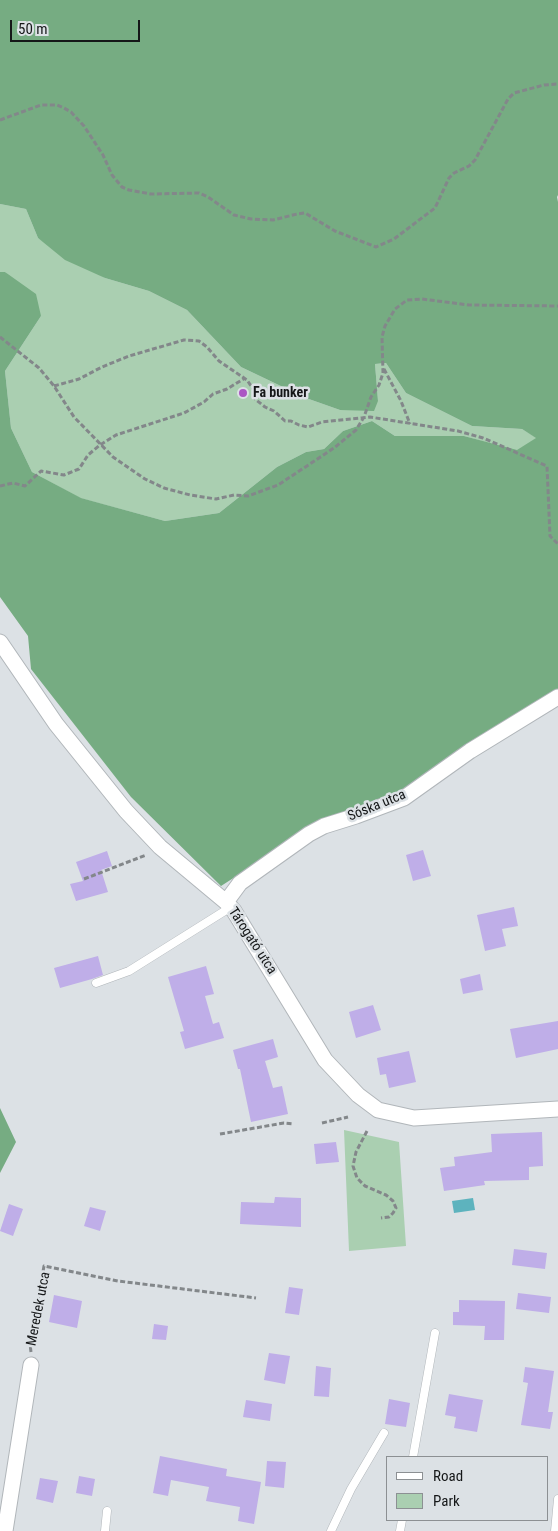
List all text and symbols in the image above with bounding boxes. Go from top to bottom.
scale bar [12,10,142,42]
text: 50 m [18,20,48,38]
place label: Fa bunker [253,385,308,401]
marker: Fa bunker [237,387,249,399]
street label: Sóska utca [346,787,408,825]
street label: Tárogató utca [224,904,280,978]
street label: Meredek utca [24,1271,54,1347]
legend [386,1456,548,1521]
text: Road [433,1467,463,1485]
text: Park [433,1492,460,1510]

